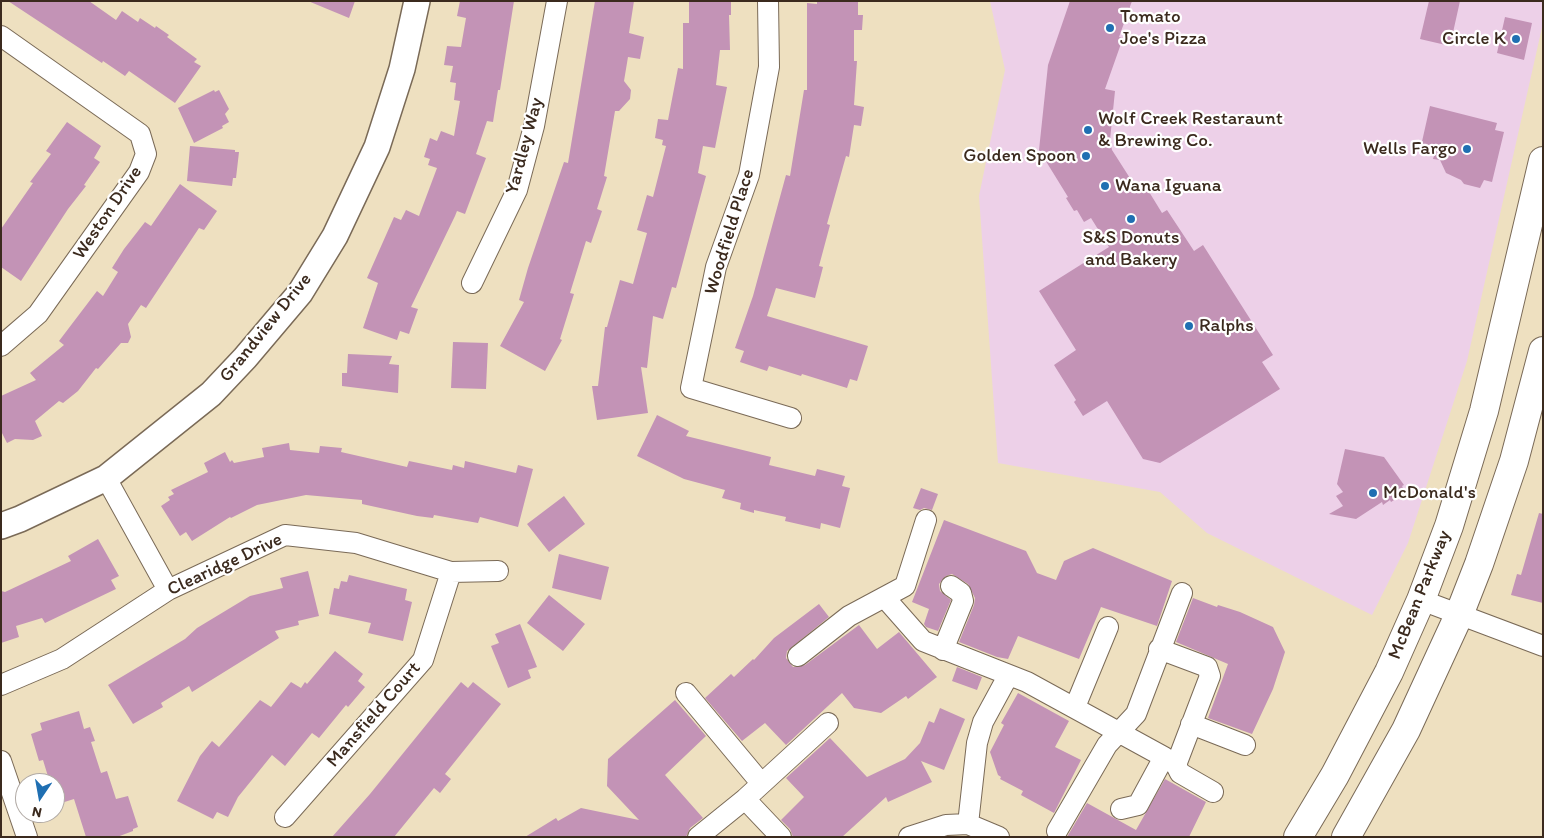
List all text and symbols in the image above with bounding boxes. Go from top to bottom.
place label: Tomato Joe's Pizza [1120,6,1206,50]
marker: Tomato Joe's Pizza [1104,22,1116,34]
place label: Circle K [1442,28,1506,50]
marker: Circle K [1510,33,1522,45]
street label: Yardley Way [501,95,549,197]
place label: Wolf Creek Restaraunt & Brewing Co. [1098,108,1283,152]
marker: Wolf Creek Restaraunt & Brewing Co. [1082,124,1094,136]
place label: Wells Fargo [1363,138,1457,160]
marker: Wells Fargo [1461,143,1473,155]
place label: Golden Spoon [963,145,1076,167]
marker: Golden Spoon [1080,150,1092,162]
street label: Weston Drive [68,162,148,264]
street label: Woodfield Place [700,166,760,298]
place label: Wana Iguana [1115,175,1221,197]
marker: Wana Iguana [1099,180,1111,192]
marker: S&S Donuts and Bakery [1125,213,1137,225]
place label: S&S Donuts and Bakery [1083,227,1179,271]
street label: Grandview Drive [215,269,317,387]
place label: Ralphs [1199,315,1254,337]
marker: Ralphs [1183,320,1195,332]
place label: McDonald's [1383,482,1476,504]
marker: McDonald's [1367,487,1379,499]
street label: McBean Parkway [1384,527,1456,663]
street label: Clearidge Drive [164,528,286,602]
street label: Mansfield Court [322,658,426,772]
north arrow [15,773,65,823]
text: N [31,803,43,821]

